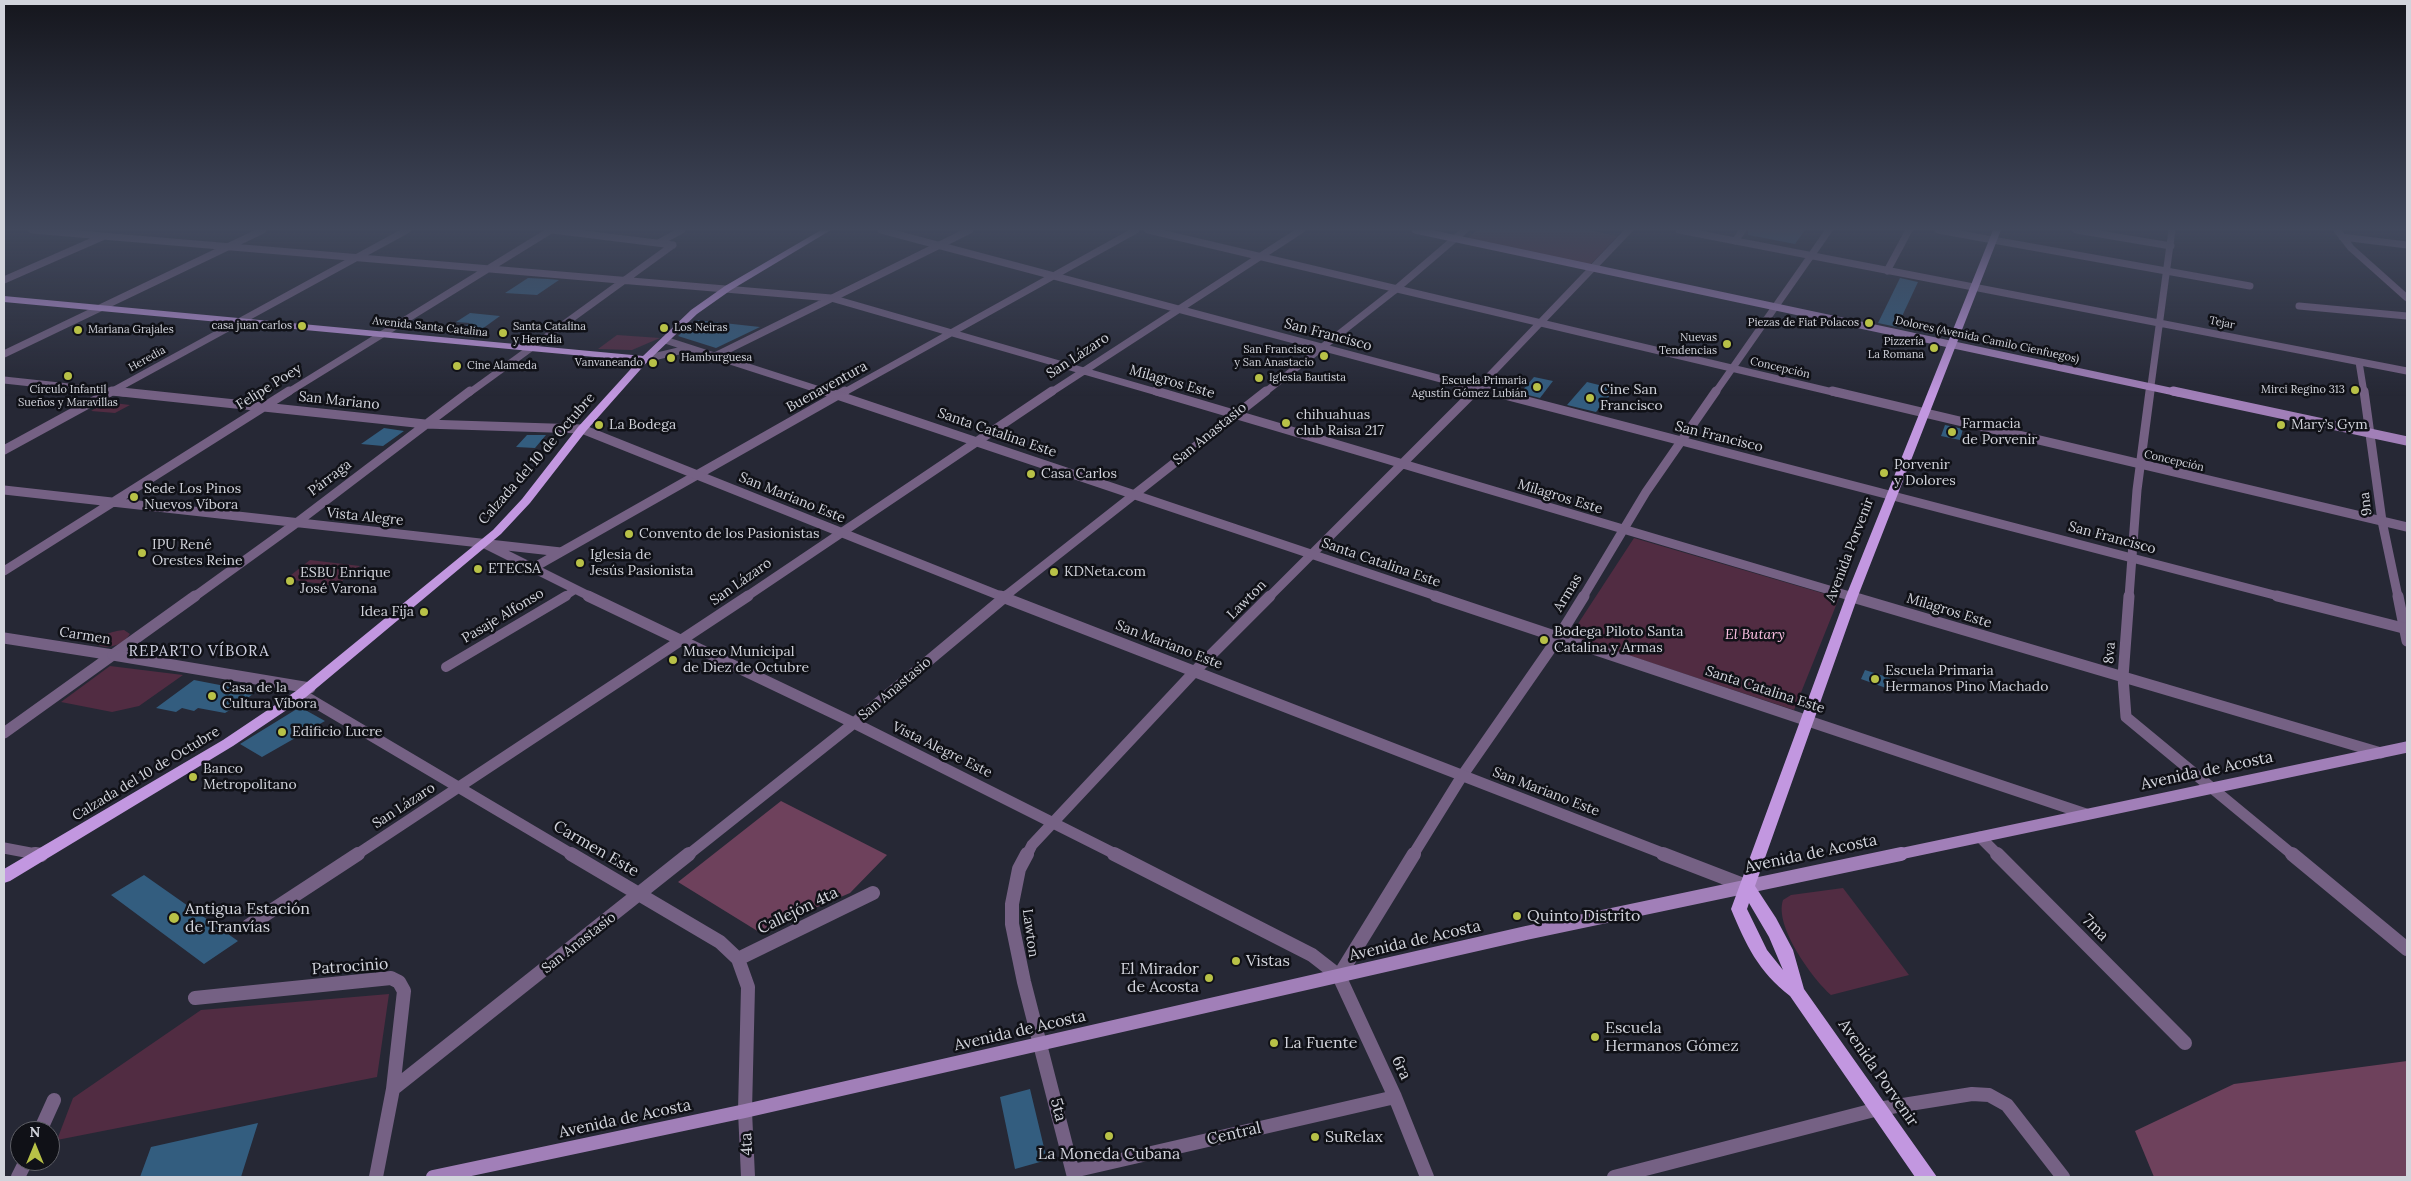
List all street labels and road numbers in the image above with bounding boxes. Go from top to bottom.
street label: Avenida Santa Catalina [372,314,488,340]
street label: Dolores (Avenida Camilo Cienfuegos) [1894,314,2080,366]
street label: Tejar [2208,314,2236,332]
street label: San Francisco [1282,315,1374,355]
street label: San Lázaro [1043,329,1113,383]
street label: Heredia [126,343,168,375]
street label: Concepción [1749,355,1811,381]
street label: Buenaventura [784,358,870,416]
street label: Felipe Poey [233,360,305,414]
street label: Milagros Este [1127,362,1217,402]
street label: San Mariano [298,388,380,414]
street label: Calzada del 10 de Octubre [475,390,599,528]
street label: San Anastasio [1170,399,1250,469]
street label: Santa Catalina Este [935,405,1059,461]
street label: San Francisco [1673,418,1765,456]
street label: Concepción [2143,448,2205,474]
street label: Párraga [305,456,355,500]
street label: San Mariano Este [736,469,848,527]
street label: Milagros Este [1515,476,1605,518]
street label: 9na [2356,491,2376,517]
street label: Avenida Porvenir [1822,495,1878,605]
street label: Vista Alegre [326,505,404,529]
street label: San Francisco [2066,518,2158,558]
street label: Santa Catalina Este [1319,535,1443,591]
street label: San Lázaro [707,555,775,609]
street label: Armas [1550,571,1586,615]
street label: Lawton [1224,577,1270,623]
street label: Pasaje Alfonso [459,585,547,647]
street label: Milagros Este [1904,590,1994,632]
street label: San Mariano Este [1113,617,1225,673]
street label: Carmen [58,624,112,648]
street label: 8va [2101,641,2119,665]
street label: San Anastasio [855,654,935,724]
street label: Santa Catalina Este [1703,663,1827,717]
street label: Vista Alegre Este [889,719,995,781]
street label: Calzada del 10 de Octubre [69,723,223,825]
street label: Avenida de Acosta [2139,748,2275,794]
street label: San Mariano Este [1490,764,1602,820]
street label: San Lázaro [369,779,439,833]
street label: Carmen Este [550,817,642,881]
street label: Avenida de Acosta [1743,831,1879,877]
street label: Callejón 4ta [755,883,841,939]
street label: Lawton [1018,908,1042,958]
street label: San Anastasio [539,909,619,977]
street label: 7ma [2078,911,2112,945]
street label: Avenida de Acosta [1347,916,1483,966]
street label: Patrocinio [311,955,389,979]
street label: Avenida de Acosta [952,1006,1088,1056]
street label: Avenida Porvenir [1834,1016,1922,1130]
street label: 6ra [1387,1053,1415,1083]
street label: Avenida de Acosta [557,1096,693,1142]
street label: 5ta [1046,1096,1070,1124]
street label: Central [1205,1118,1263,1150]
street label: 4ta [737,1132,757,1156]

